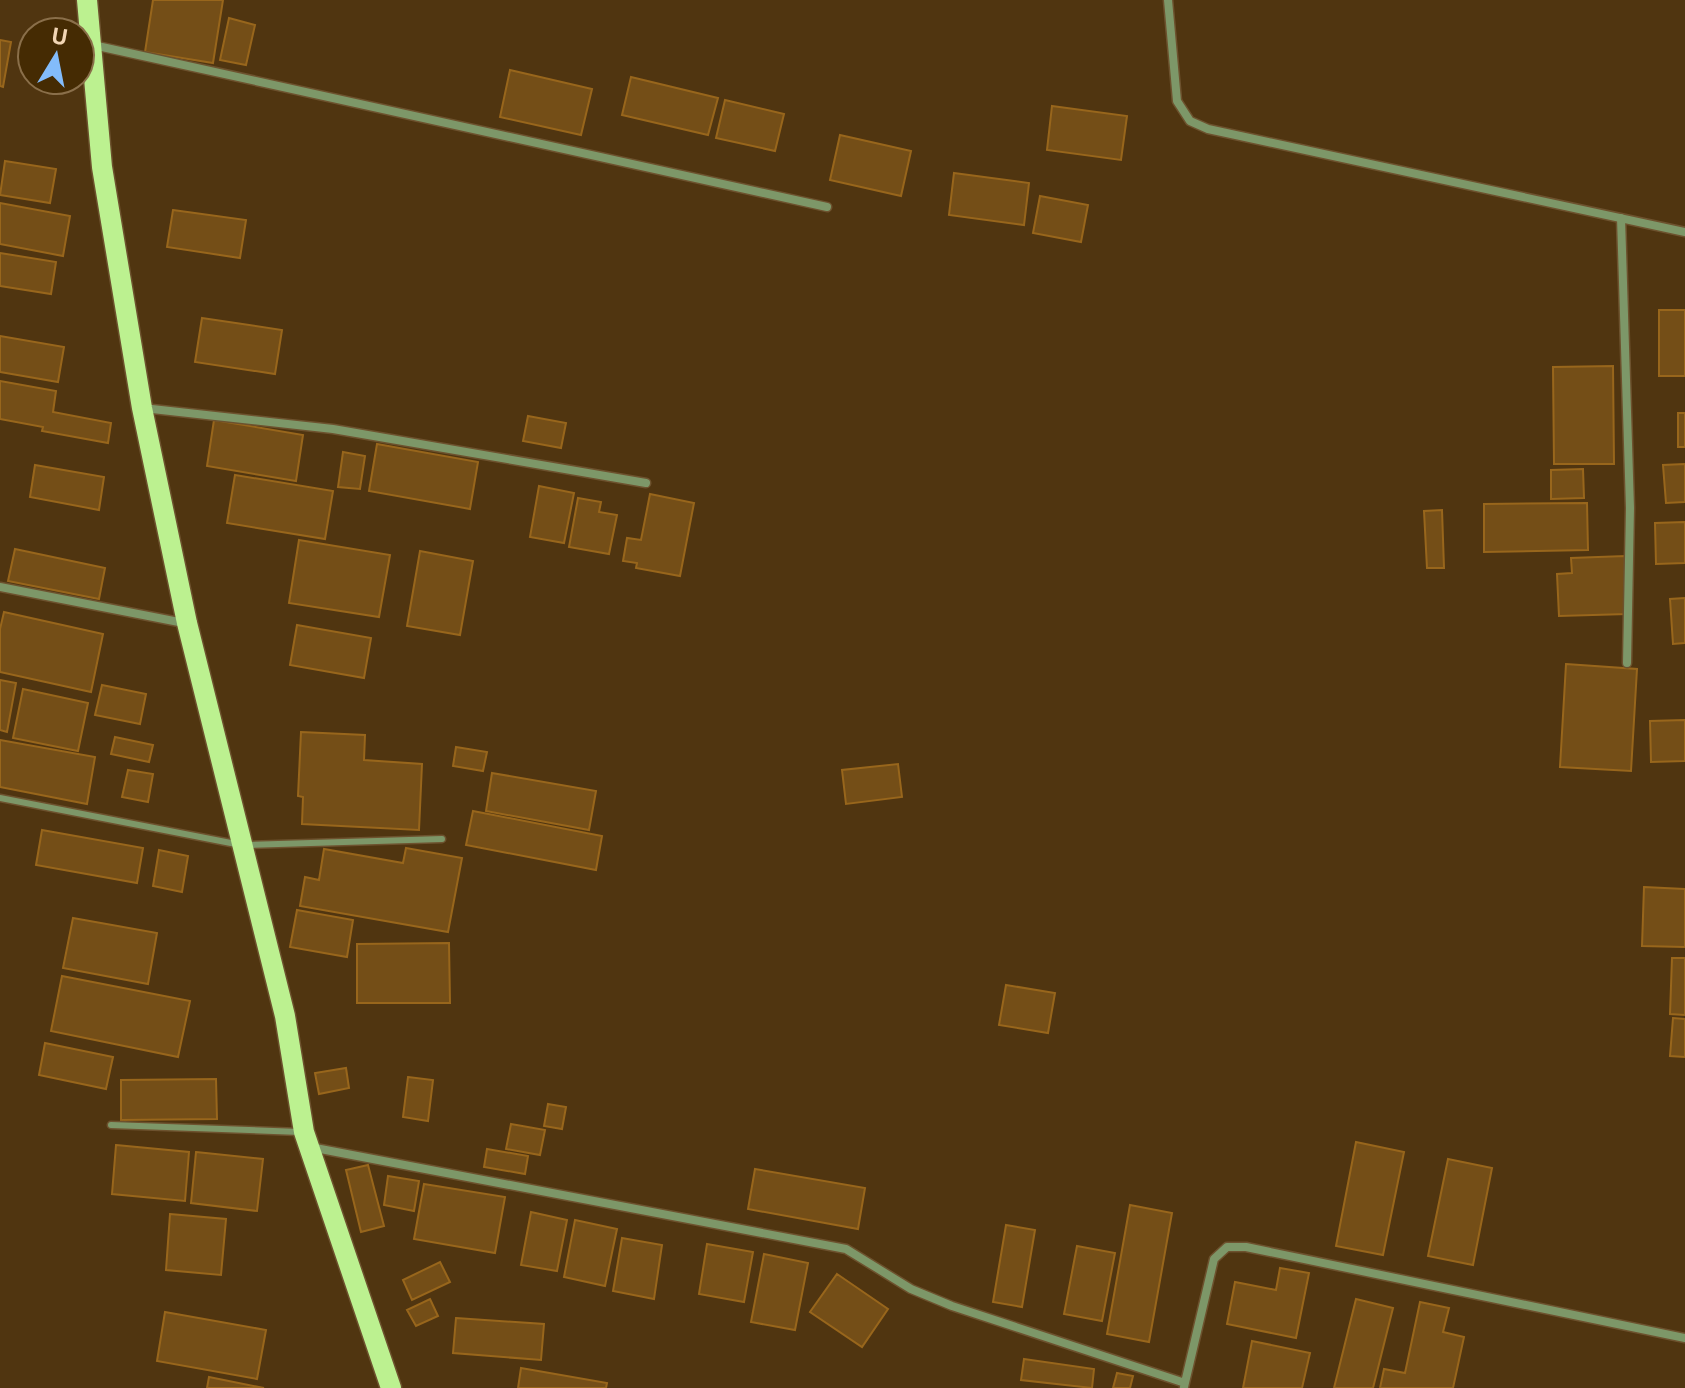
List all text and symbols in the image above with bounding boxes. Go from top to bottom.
north arrow [16,16,96,96]
text: U [49,22,70,50]

